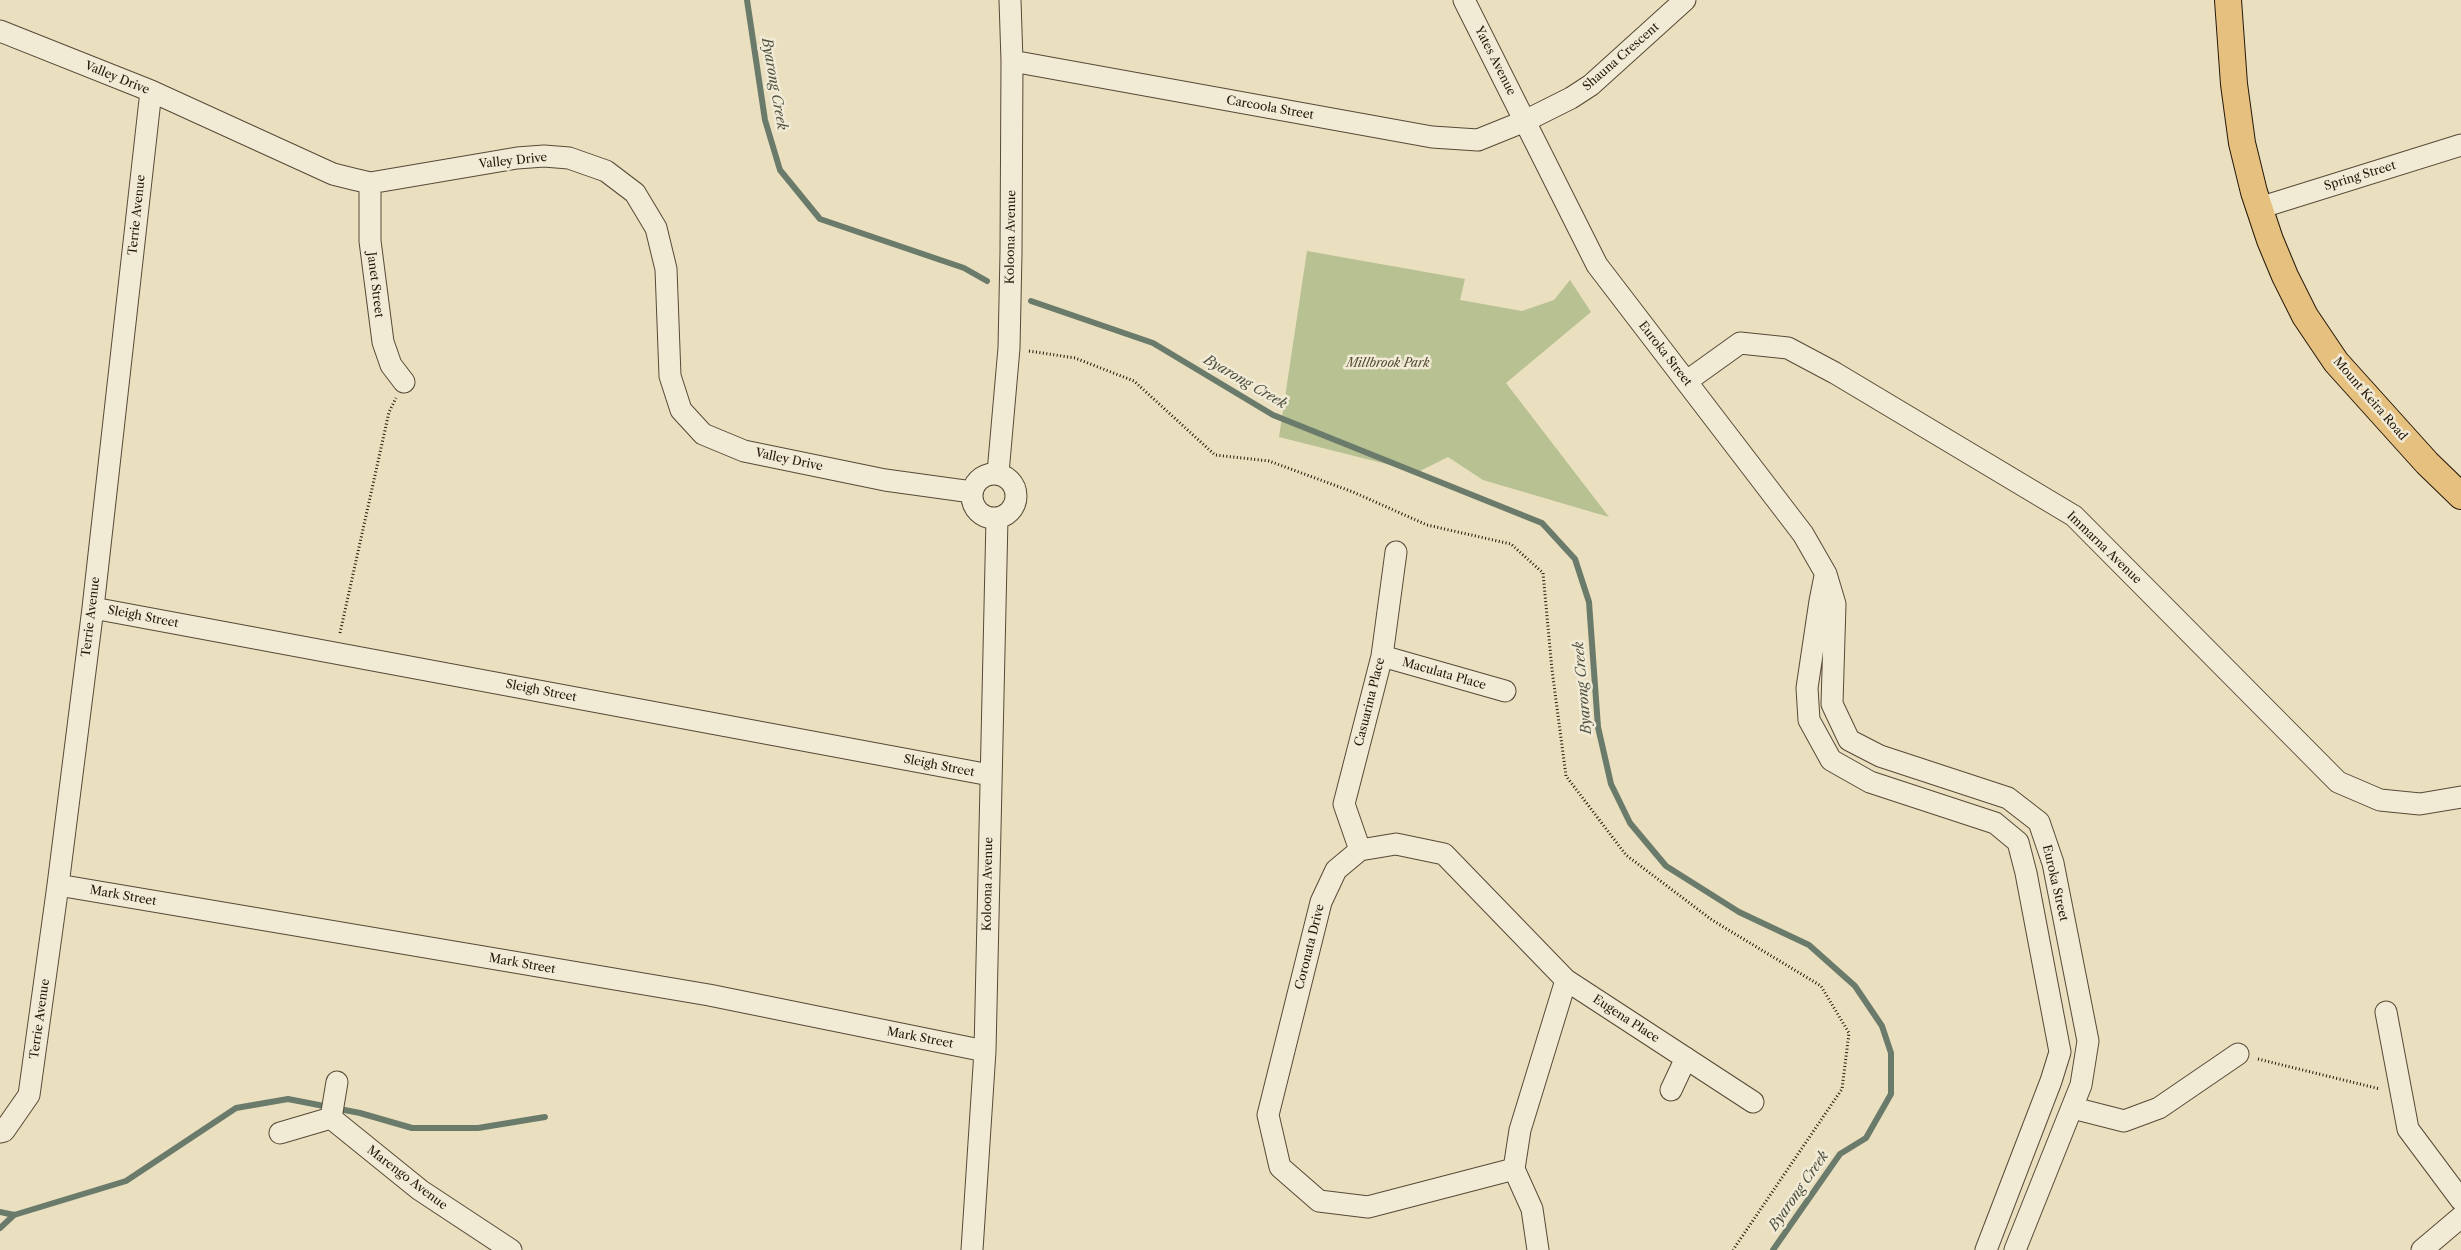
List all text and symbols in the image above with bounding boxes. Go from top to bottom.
street label: Shauna Crescent [1580,20,1662,94]
street label: Yates Avenue [1471,24,1519,98]
water label: Byarong Creek [758,37,790,131]
street label: Valley Drive [83,58,151,98]
street label: Carcoola Street [1225,93,1315,123]
street label: Valley Drive [478,150,548,172]
street label: Spring Street [2322,158,2398,194]
street label: Terrie Avenue [126,174,148,256]
street label: Koloona Avenue [1003,190,1019,284]
street label: Janet Street [364,251,386,319]
street label: Euroka Street [1635,319,1695,389]
water label: Byarong Creek [1200,351,1290,413]
street label: Mount Keira Road [2330,355,2410,443]
park label: Millbrook Park [1347,357,1429,371]
street label: Valley Drive [754,446,824,474]
street label: Immarna Avenue [2064,509,2144,587]
street label: Terrie Avenue [79,576,103,658]
street label: Sleigh Street [106,603,180,631]
water label: Byarong Creek [1571,641,1595,735]
street label: Maculata Place [1400,655,1488,693]
street label: Casuarina Place [1352,656,1388,748]
street label: Sleigh Street [504,677,578,705]
street label: Sleigh Street [902,752,976,780]
street label: Koloona Avenue [980,837,996,931]
street label: Euroka Street [2039,843,2071,923]
street label: Mark Street [88,883,158,909]
street label: Coronata Drive [1292,903,1328,991]
street label: Mark Street [487,951,557,977]
street label: Terrie Avenue [27,978,53,1060]
street label: Eugena Place [1590,992,1662,1046]
street label: Mark Street [885,1024,955,1052]
street label: Marengo Avenue [364,1143,450,1213]
water label: Byarong Creek [1765,1148,1833,1234]

